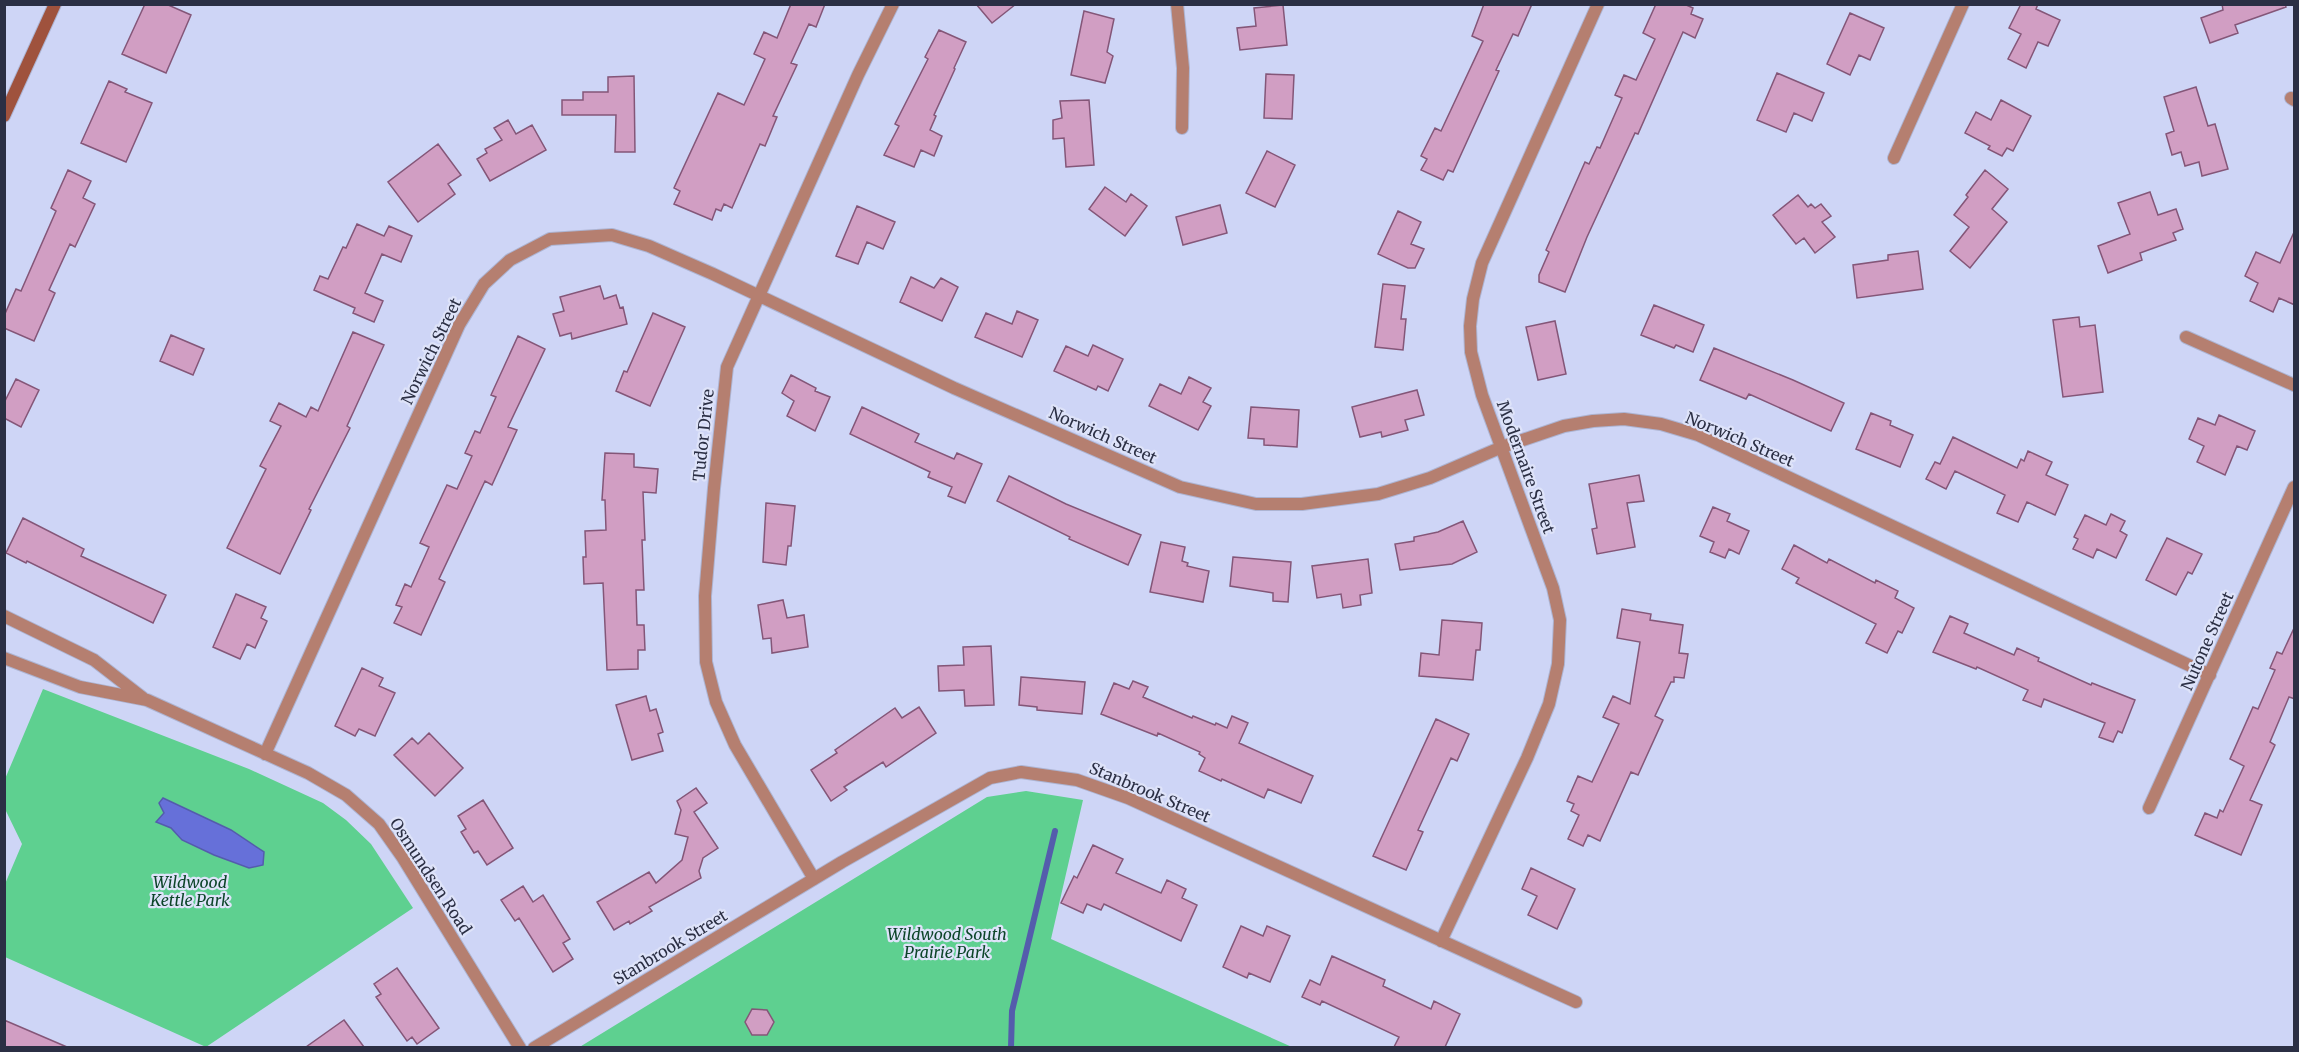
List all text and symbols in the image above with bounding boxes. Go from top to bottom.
street label: Norwich Street [397,294,466,407]
street label: Tudor Drive [688,388,718,482]
street label: Modernaire Street [1493,398,1560,537]
street label: Norwich Street [1046,402,1161,468]
street label: Norwich Street [1683,407,1798,471]
street label: Nutone Street [2176,588,2238,693]
street label: Stanbrook Street [1086,757,1214,827]
street label: Osmundsen Road [386,814,476,938]
park label: Wildwood Kettle Park [149,872,230,910]
street label: Stanbrook Street [609,905,731,989]
park label: Wildwood South Prairie Park [887,924,1007,962]

